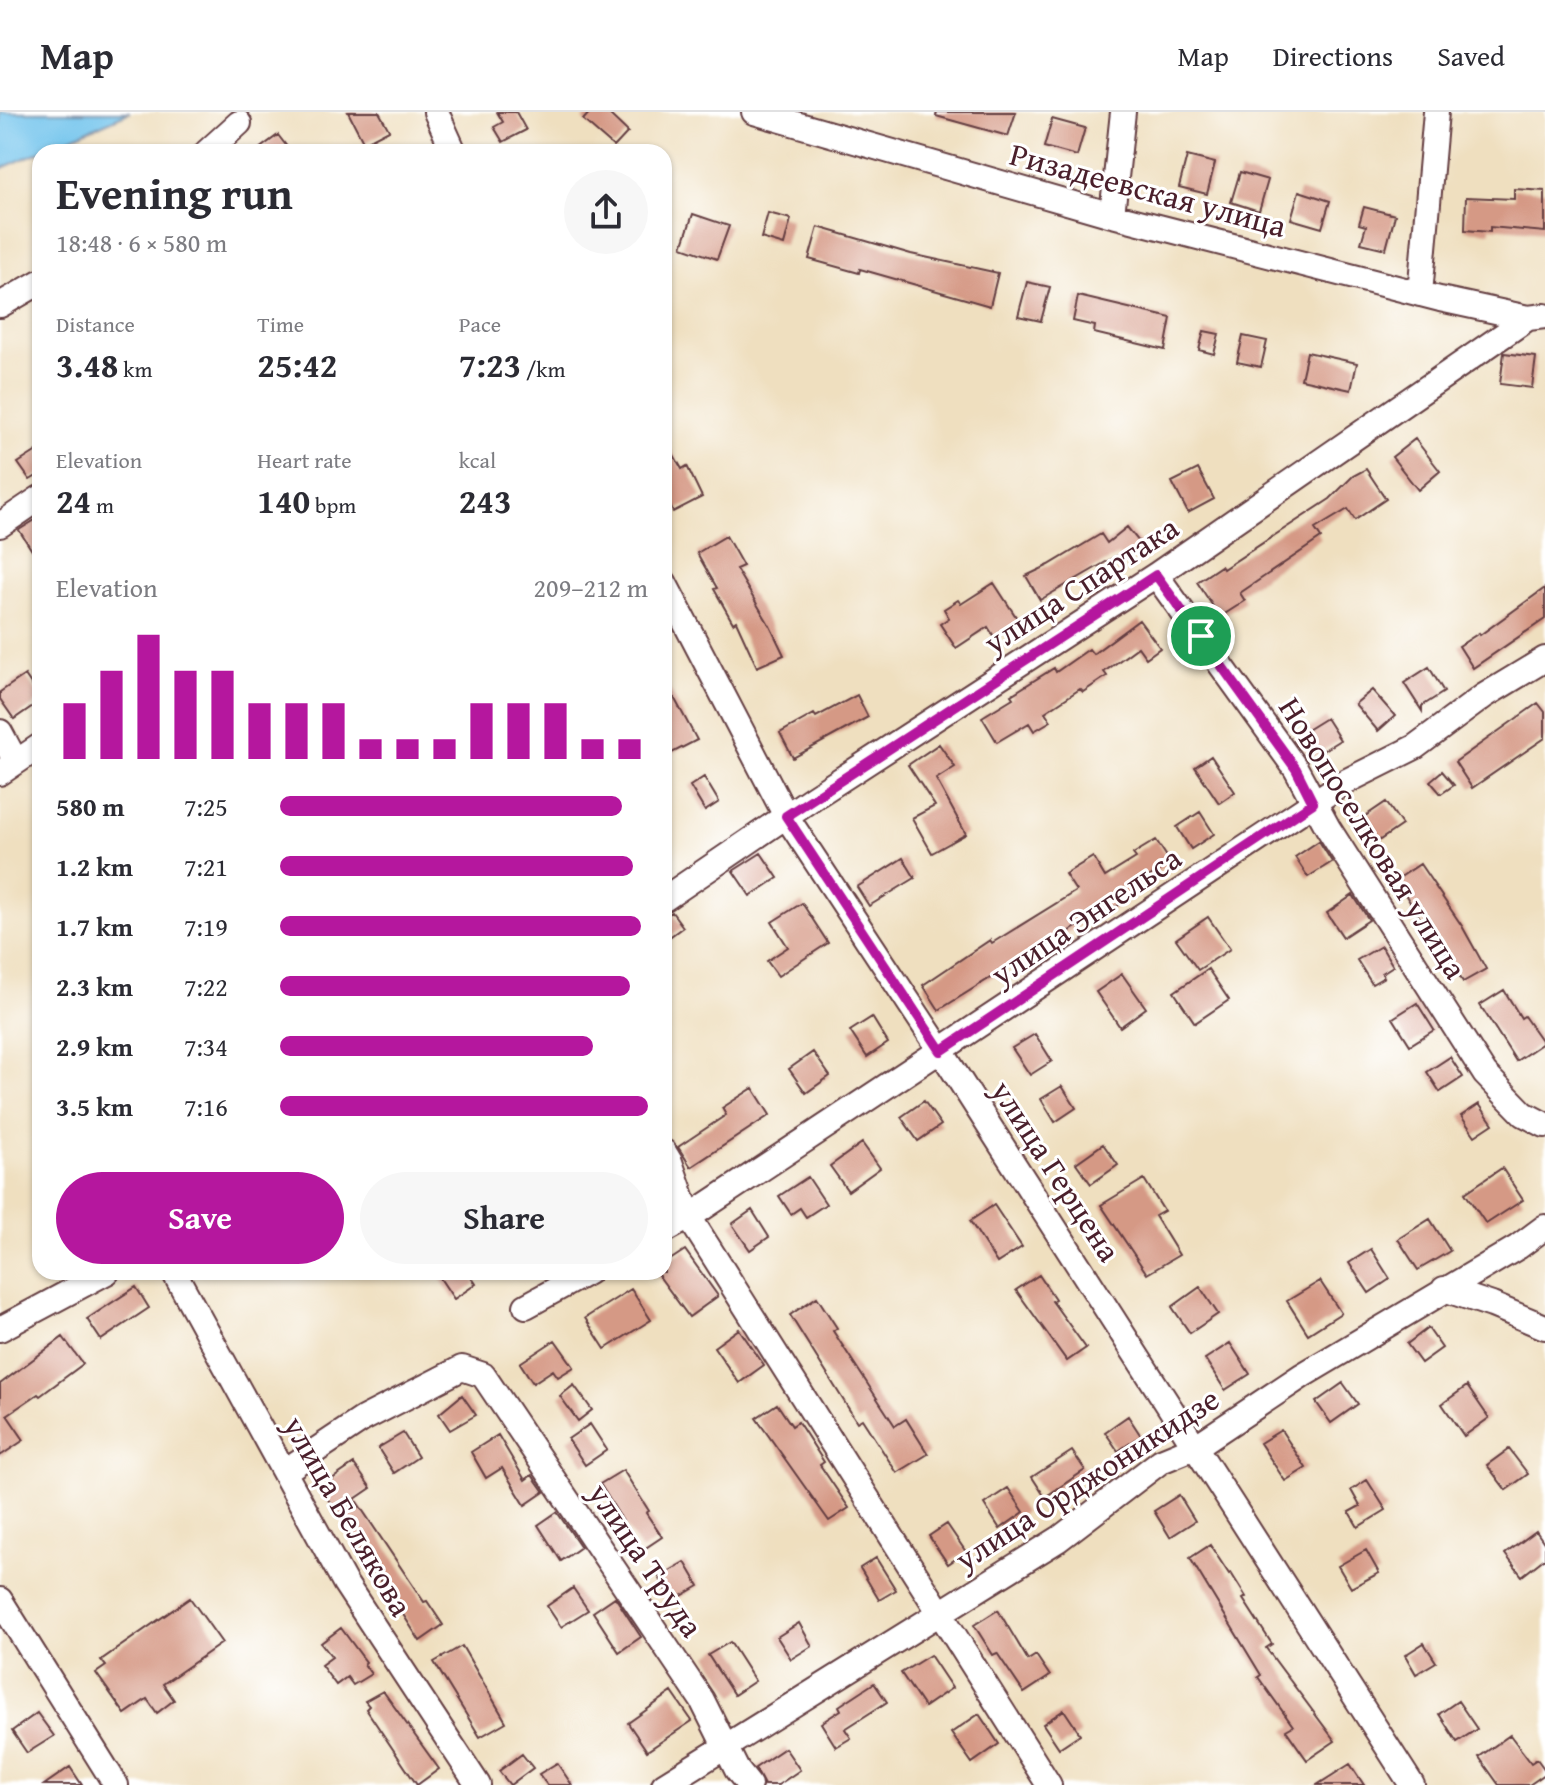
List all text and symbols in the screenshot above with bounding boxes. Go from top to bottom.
text: Map [40,27,114,83]
text: Map [1177,35,1229,76]
text: Directions [1273,35,1393,76]
text: Saved [1437,35,1505,76]
street label: Ризадеевская улица [1005,130,1292,249]
text: Evening run [56,161,293,225]
button: share [564,170,648,254]
text: 18:48 · 6 × 580 m [56,223,227,262]
text: Distance [56,308,135,340]
text: Time [257,308,304,340]
text: Pace [459,308,501,340]
text: 3.48 [56,340,118,389]
text: 25:42 [257,340,337,389]
text: 7:23 [459,340,521,389]
text: km [118,353,152,385]
text: /km [521,353,566,385]
text: Elevation [56,444,142,476]
text: Heart rate [257,444,352,476]
text: kcal [459,444,496,476]
text: 24 [56,476,91,525]
text: 140 [257,476,310,525]
text: 243 [459,476,512,525]
text: m [91,489,114,521]
text: bpm [310,489,356,521]
street label: улица Спартака [973,503,1188,666]
text: Elevation [56,568,158,607]
text: 209–212 m [534,568,648,607]
pin [1167,602,1235,670]
icon: arrive [1179,614,1223,658]
street label: Новопоселковая улица [1268,688,1480,988]
text: 580 m [56,787,124,826]
text: 7:25 [184,787,228,826]
street label: улица Энгельса [980,834,1191,997]
text: 1.2 km [56,847,133,886]
text: 7:21 [184,847,228,886]
text: 1.7 km [56,907,133,946]
text: 7:19 [184,907,228,946]
text: 2.3 km [56,967,133,1006]
text: 7:22 [184,967,228,1006]
text: 2.9 km [56,1027,133,1066]
text: 7:34 [184,1027,228,1066]
street label: улица Герцена [979,1070,1133,1271]
text: 3.5 km [56,1087,133,1126]
text: 7:16 [184,1087,228,1126]
button: Save [56,1172,344,1264]
button: Share [360,1172,648,1264]
street label: улица Орджоникидзе [944,1375,1228,1582]
street label: улица Белякова [272,1406,425,1625]
street label: улица Труда [577,1472,716,1647]

